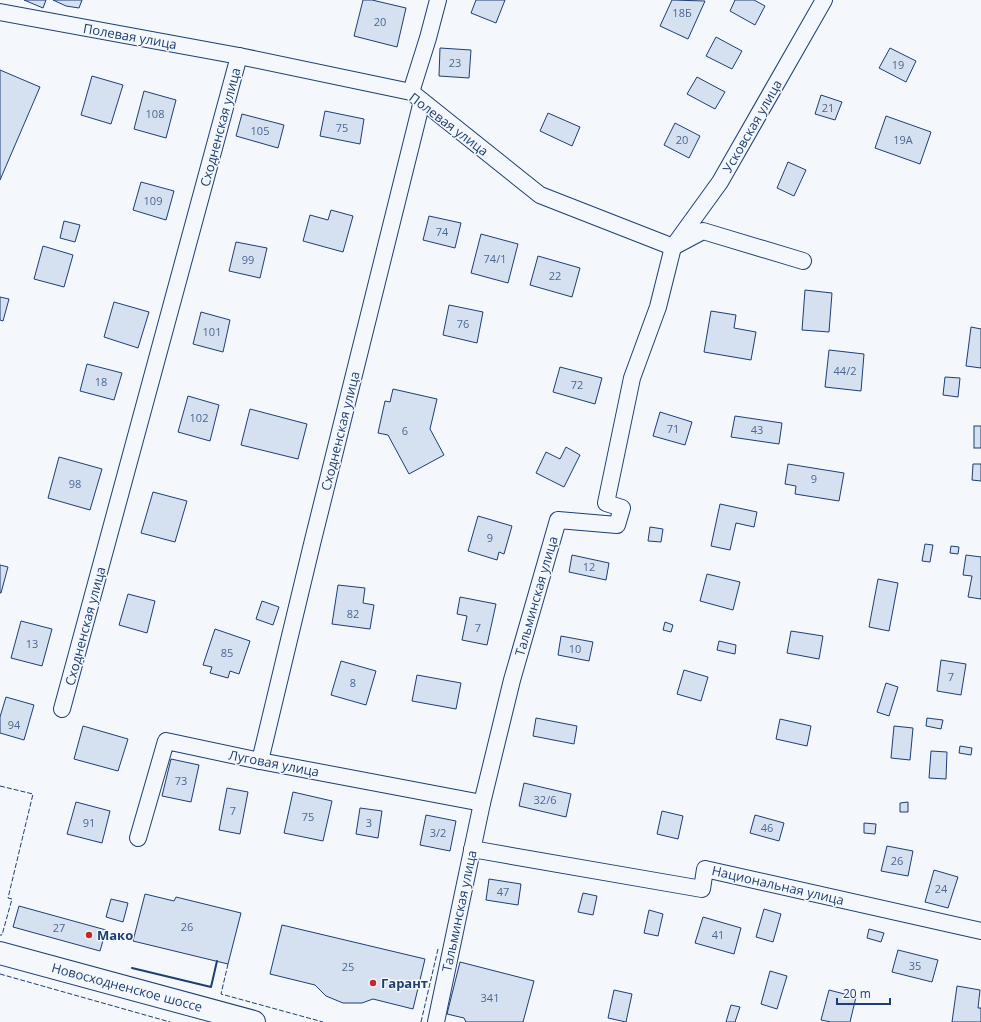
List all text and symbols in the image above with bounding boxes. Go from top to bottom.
house number: 18Б [672,5,692,20]
house number: 20 [374,14,386,29]
street label: Полевая улица [82,19,178,53]
house number: 23 [449,55,461,70]
house number: 19 [892,57,904,72]
street label: Сходненская улица [195,66,245,188]
street label: Усковская улица [718,76,786,176]
street label: Полевая улица [406,88,492,160]
house number: 21 [822,100,834,115]
house number: 108 [146,106,164,121]
house number: 75 [336,120,348,135]
house number: 105 [251,123,269,138]
house number: 20 [676,132,688,147]
house number: 19А [893,132,913,147]
house number: 109 [144,193,162,208]
house number: 74 [436,224,449,239]
house number: 74/1 [484,251,506,266]
house number: 99 [242,252,254,267]
house number: 22 [549,268,561,283]
house number: 76 [457,316,469,331]
house number: 101 [203,324,221,339]
house number: 44/2 [834,363,856,378]
street label: Сходненская улица [316,369,364,493]
house number: 18 [95,374,107,389]
house number: 72 [571,377,583,392]
house number: 102 [190,410,208,425]
house number: 71 [667,421,679,436]
house number: 43 [751,422,763,437]
house number: 6 [402,423,408,438]
house number: 9 [811,471,817,486]
house number: 98 [69,476,81,491]
house number: 9 [487,530,493,545]
street label: Тальминская улица [510,534,562,658]
house number: 12 [583,559,595,574]
street label: Сходненская улица [60,565,110,687]
house number: 82 [347,606,359,621]
house number: 7 [475,620,481,635]
house number: 13 [26,636,38,651]
house number: 10 [569,641,581,656]
house number: 85 [221,645,233,660]
house number: 7 [948,669,954,684]
house number: 8 [350,675,356,690]
house number: 94 [8,717,21,732]
street label: Луговая улица [227,745,321,781]
house number: 73 [175,773,187,788]
house number: 32/6 [534,792,556,807]
house number: 7 [230,803,236,818]
house number: 75 [302,809,314,824]
house number: 91 [83,815,95,830]
house number: 3 [366,815,372,830]
house number: 46 [761,820,773,835]
house number: 3/2 [430,825,446,840]
street label: Тальминская улица [437,849,481,973]
house number: 26 [891,853,903,868]
street label: Национальная улица [710,861,846,909]
house number: 24 [935,881,948,896]
house number: 47 [497,884,509,899]
house number: 26 [181,919,193,934]
house number: 27 [53,920,65,935]
place label: Мако [97,926,133,944]
house number: 41 [712,927,724,942]
marker: Мако [84,930,94,940]
street label: Новосходненское шоссе [50,958,204,1016]
house number: 35 [909,958,921,973]
house number: 25 [342,959,354,974]
place label: Гарант [381,974,428,992]
marker: Гарант [368,978,378,988]
scale bar [837,980,890,1006]
text: 20 m [843,985,871,1002]
house number: 341 [481,990,499,1005]

